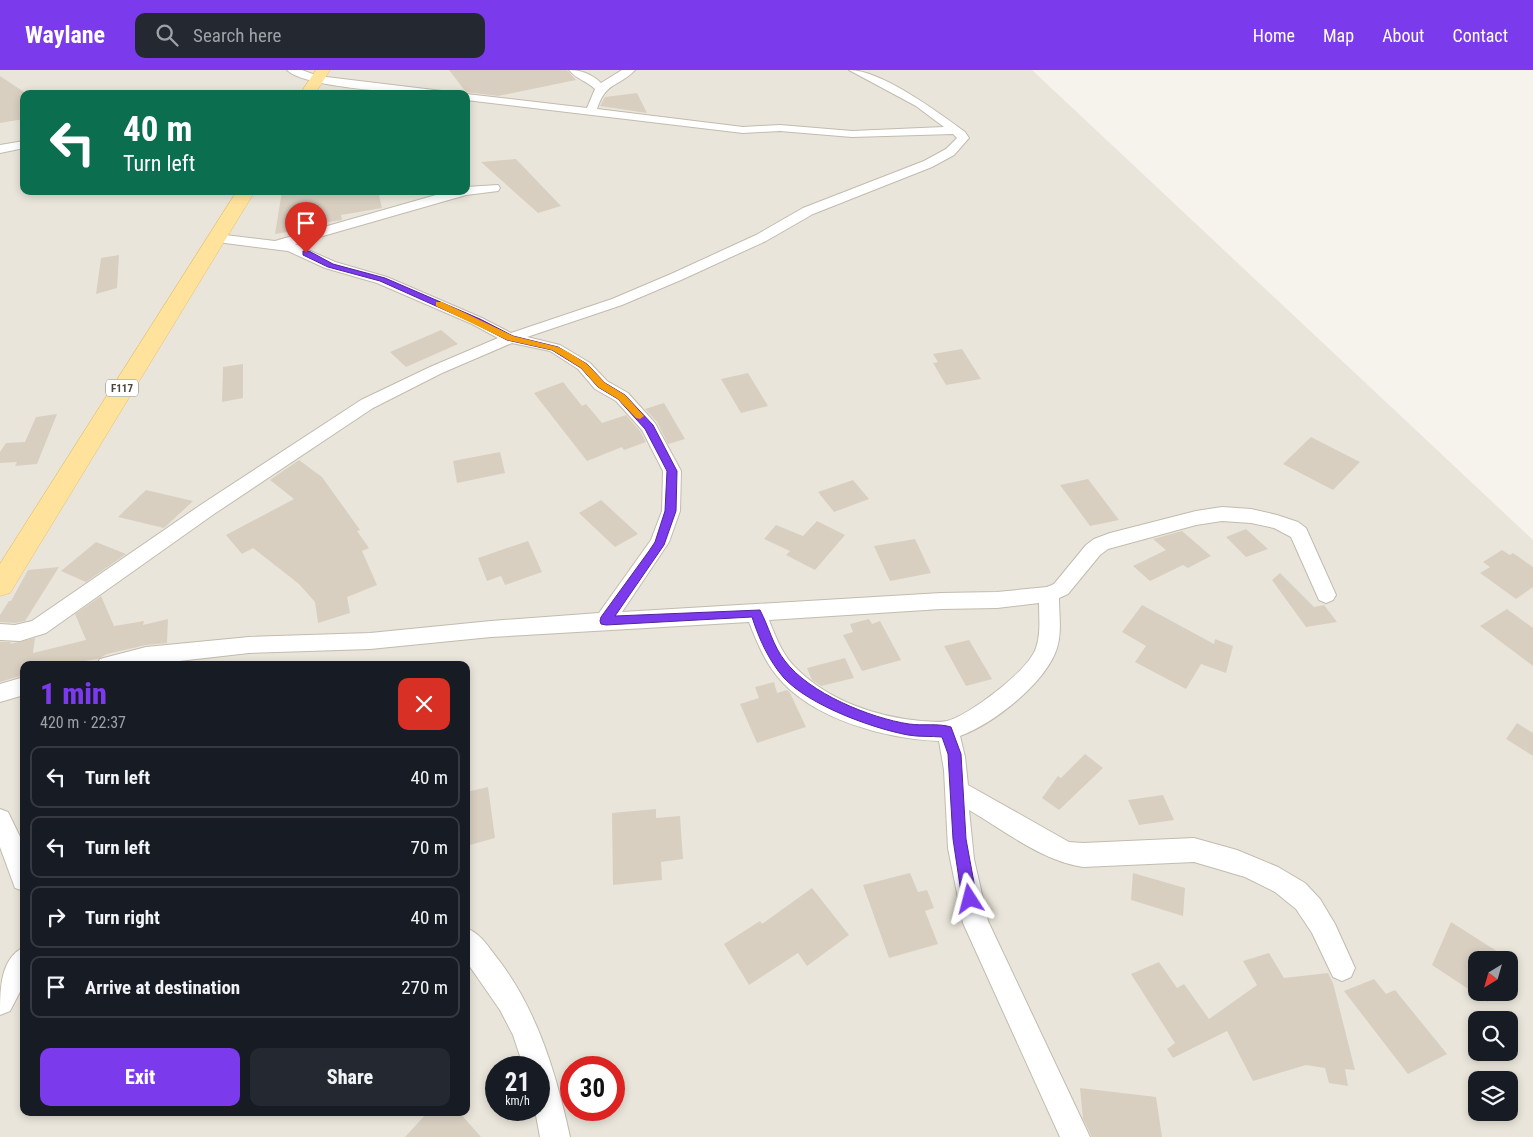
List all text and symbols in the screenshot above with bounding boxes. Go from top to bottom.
search box [135,13,485,58]
text: Waylane [25,21,105,49]
icon: search [153,21,181,49]
text: Search here [193,24,281,47]
text: Home [1253,25,1295,46]
text: Map [1323,25,1354,46]
text: About [1382,25,1424,46]
text: Contact [1452,25,1508,46]
text: 40 m [123,109,192,150]
icon: left [40,110,105,175]
text: Turn left [123,151,195,176]
pin [285,202,327,253]
icon: arrive [292,209,320,237]
road number: F117 [106,380,138,396]
text: 1 min [40,676,107,711]
button: close [398,678,450,730]
text: 420 m · 22:37 [40,713,126,732]
icon: left [42,763,70,791]
text: Turn left [85,766,150,789]
text: 40 m [411,766,448,789]
icon: left [42,833,70,861]
text: Turn left [85,836,150,859]
text: 70 m [411,836,448,859]
position arrow [943,872,995,924]
icon: right [42,903,70,931]
text: Turn right [85,906,160,929]
text: 40 m [411,906,448,929]
north arrow [1468,951,1518,1001]
map controls [1468,951,1518,1121]
icon: arrive [42,973,70,1001]
text: Arrive at destination [85,976,240,999]
text: 270 m [401,976,448,999]
button: search [1468,1011,1518,1061]
button: Exit [40,1048,240,1106]
button: Share [250,1048,450,1106]
speed limit sign: 30 [560,1056,625,1121]
text: 21 [505,1068,530,1097]
button: layers [1468,1071,1518,1121]
text: km/h [505,1094,530,1108]

